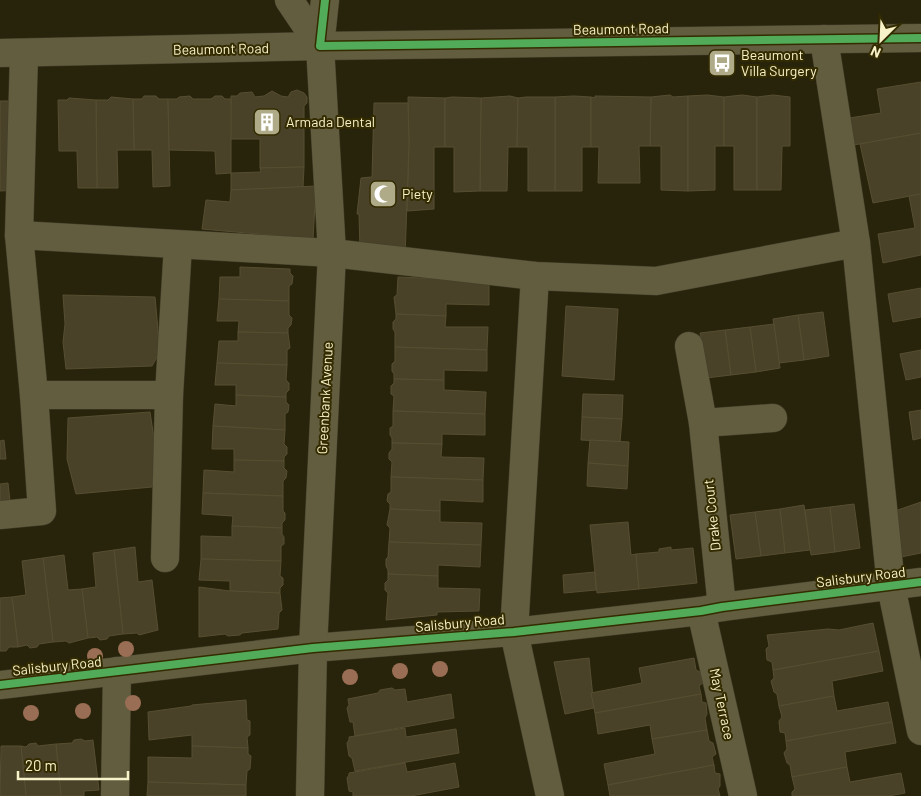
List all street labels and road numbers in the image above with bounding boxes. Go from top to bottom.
street label: Beaumont Road [573,19,669,38]
street label: Beaumont Road [173,39,269,58]
street label: Greenbank Avenue [313,341,336,455]
street label: Drake Court [699,478,724,552]
street label: Salisbury Road [815,563,906,590]
street label: Salisbury Road [415,610,505,635]
street label: Salisbury Road [11,652,102,679]
street label: May Terrace [707,667,738,741]

